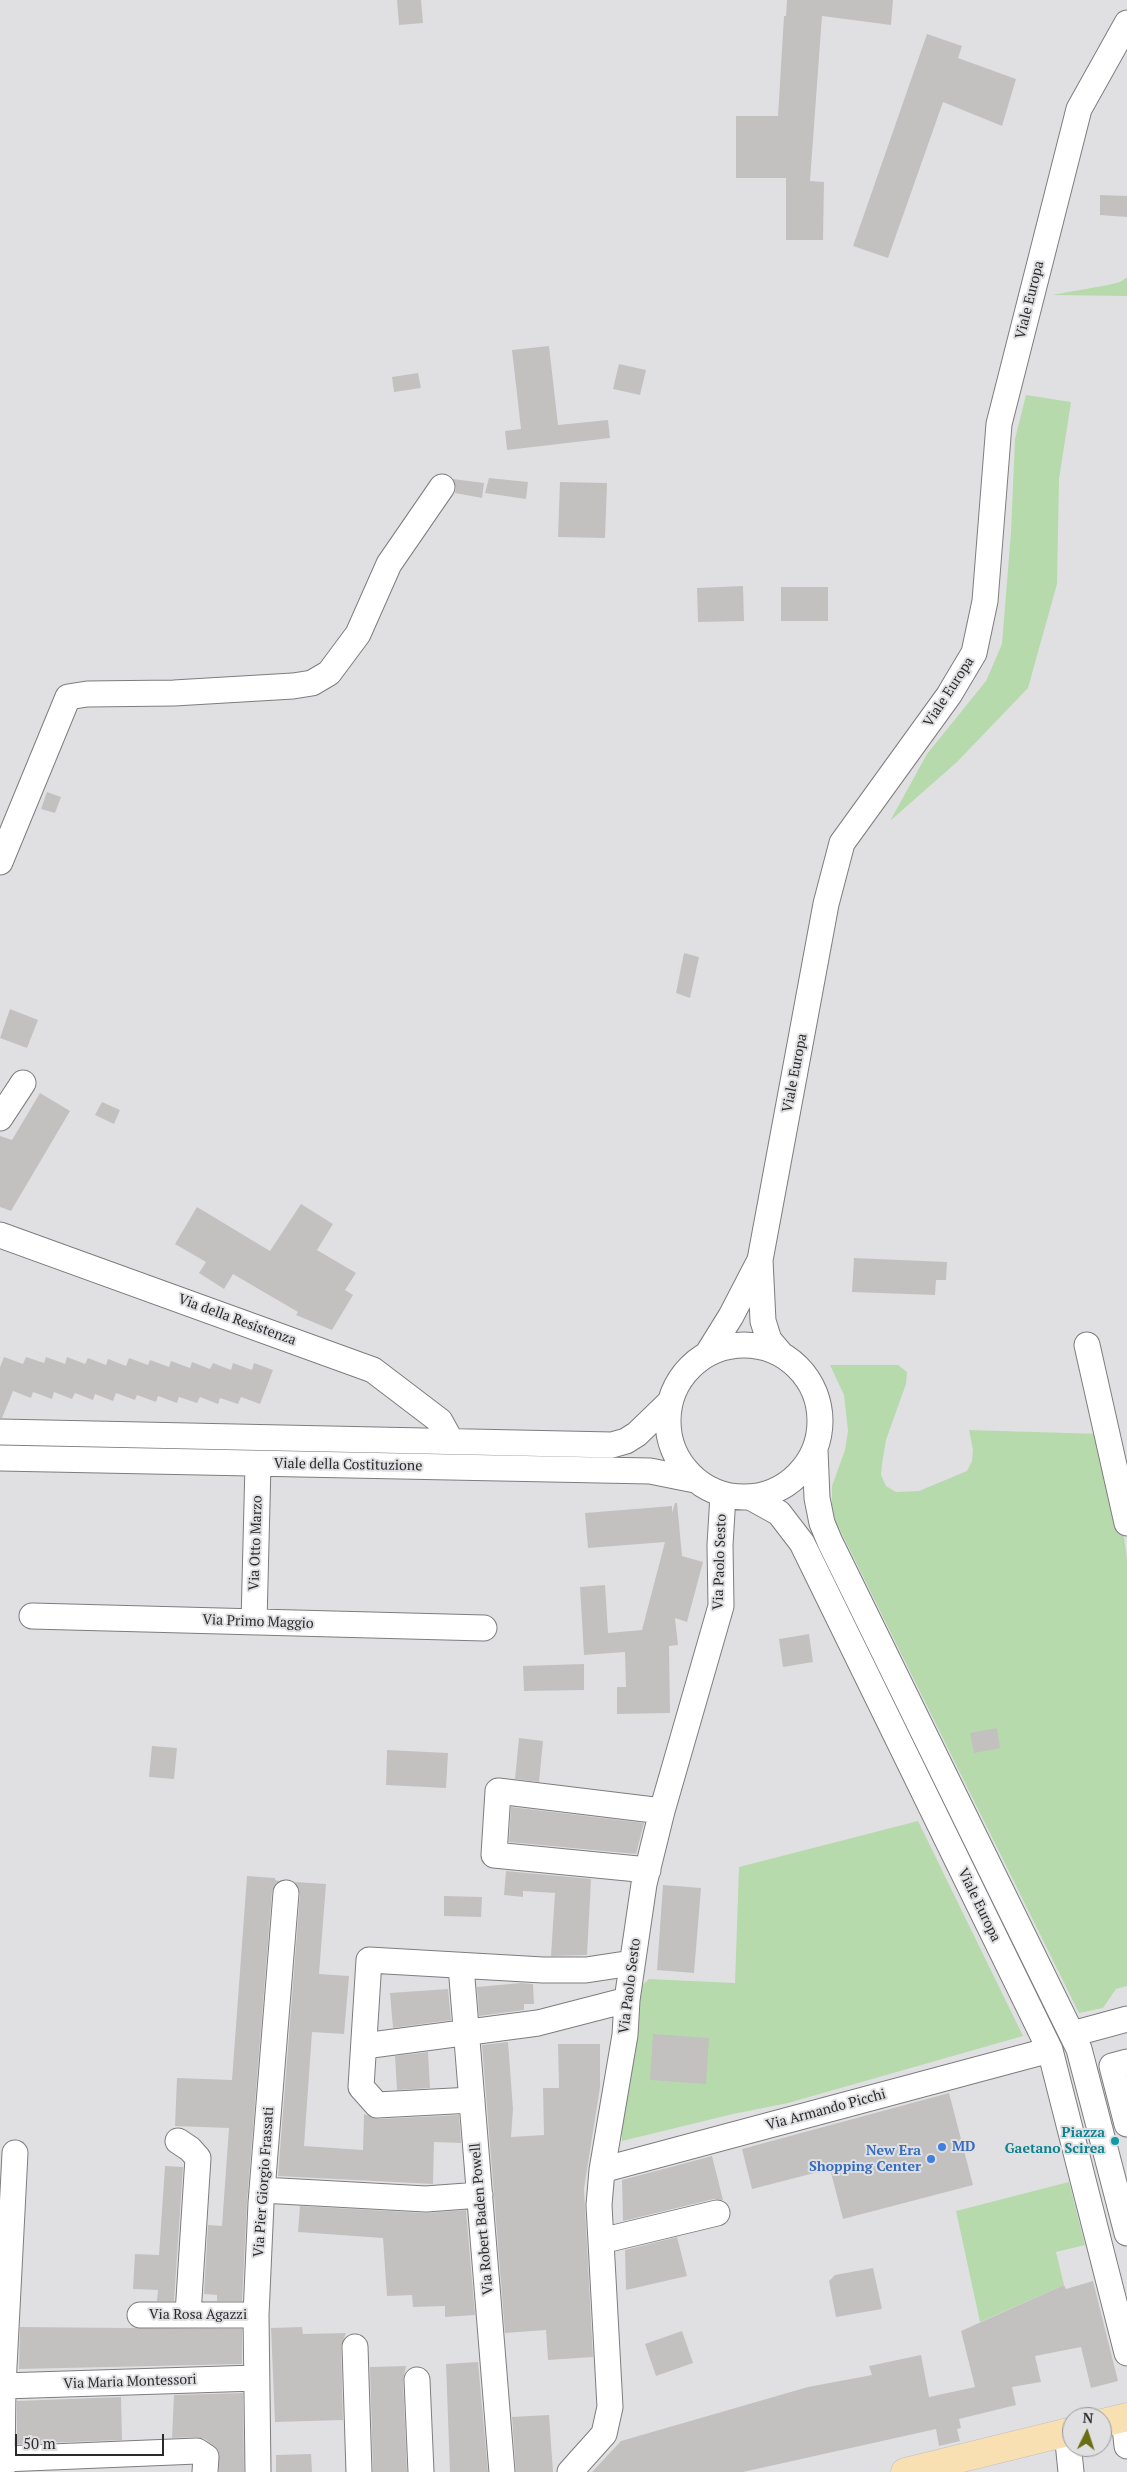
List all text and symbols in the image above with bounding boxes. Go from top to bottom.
street label: Viale Europa [1012,259,1048,341]
street label: Viale Europa [920,654,978,730]
street label: Viale Europa [779,1032,811,1114]
street label: Via della Resistenza [176,1291,298,1349]
street label: Viale della Costituzione [274,1455,422,1475]
street label: Via Otto Marzo [246,1495,266,1591]
street label: Via Paolo Sesto [710,1514,730,1610]
street label: Via Primo Maggio [202,1612,314,1632]
street label: Viale Europa [954,1865,1004,1945]
street label: Via Paolo Sesto [616,1937,644,2035]
street label: Via Armando Picchi [764,2086,888,2134]
street label: Via Pier Giorgio Frassati [250,2106,278,2258]
place label: Piazza Gaetano Scirea [1005,2125,1105,2158]
marker: Piazza Gaetano Scirea [1109,2135,1121,2147]
place label: MD [952,2139,975,2155]
marker: MD [936,2141,948,2153]
street label: Via Robert Baden Powell [467,2142,497,2296]
place label: New Era Shopping Center [809,2143,921,2176]
marker: New Era Shopping Center [925,2153,937,2165]
street label: Via Rosa Agazzi [149,2307,247,2323]
street label: Via Maria Montessori [63,2371,197,2393]
north arrow [1062,2407,1112,2457]
text: N [1082,2408,1094,2427]
scale bar [18,2424,166,2456]
text: 50 m [23,2433,56,2453]

